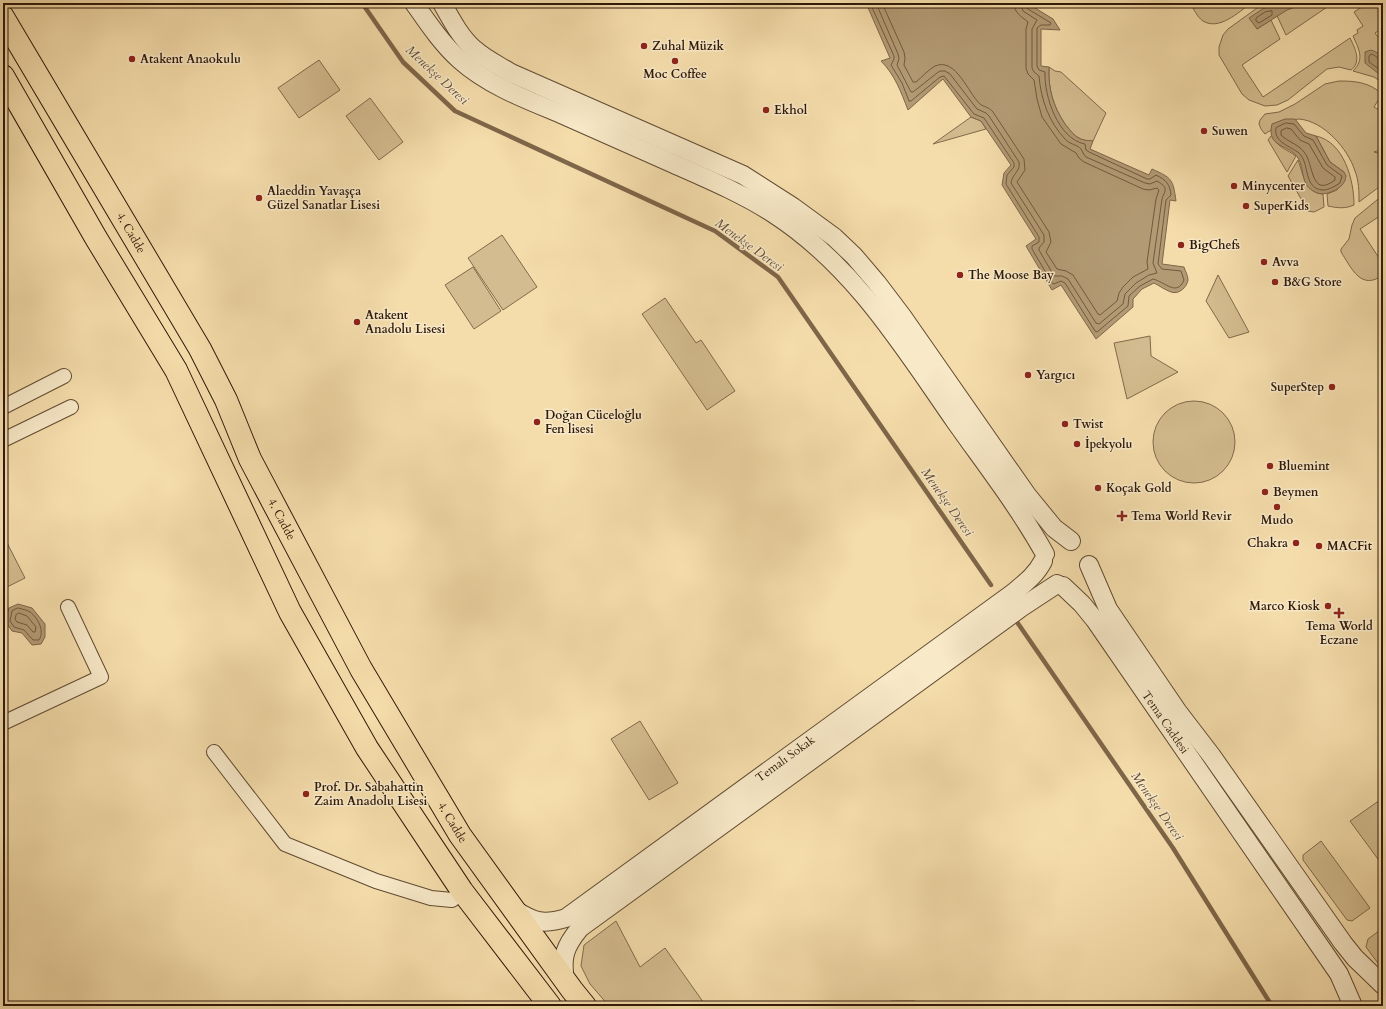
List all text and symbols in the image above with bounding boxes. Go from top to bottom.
place label: Zuhal Müzik [652,38,725,54]
water label: Menekşe Deresi [402,41,473,109]
marker: Zuhal Müzik [639,41,649,51]
place label: Atakent Anaokulu [140,51,241,67]
marker: Atakent Anaokulu [127,54,137,64]
marker: Moc Coffee [670,56,680,66]
place label: Moc Coffee [643,66,707,82]
place label: Ekhol [774,102,808,118]
marker: Ekhol [761,105,771,115]
place label: Suwen [1212,123,1248,139]
marker: Suwen [1199,126,1209,136]
place label: Minycenter [1242,178,1305,194]
marker: Minycenter [1229,181,1239,191]
place label: Alaeddin Yavaşça Güzel Sanatlar Lisesi [267,183,380,213]
marker: Alaeddin Yavaşça Güzel Sanatlar Lisesi [254,193,264,203]
place label: SuperKids [1254,198,1309,214]
marker: SuperKids [1241,201,1251,211]
street label: 4. Cadde [113,209,149,256]
water label: Menekşe Deresi [711,214,787,276]
place label: BigChefs [1189,237,1240,253]
marker: BigChefs [1176,240,1186,250]
place label: Avva [1272,254,1299,270]
marker: Avva [1259,257,1269,267]
place label: The Moose Bay [968,267,1054,283]
marker: The Moose Bay [955,270,965,280]
place label: B&G Store [1283,274,1342,290]
marker: B&G Store [1270,277,1280,287]
place label: Atakent Anadolu Lisesi [365,307,446,337]
marker: Atakent Anadolu Lisesi [352,317,362,327]
place label: Yargıcı [1036,367,1076,383]
marker: Yargıcı [1023,370,1033,380]
place label: SuperStep [1271,379,1324,395]
marker: SuperStep [1327,382,1337,392]
place label: Doğan Cüceloğlu Fen lisesi [545,407,642,437]
place label: Twist [1073,416,1104,432]
marker: Doğan Cüceloğlu Fen lisesi [532,417,542,427]
marker: Twist [1060,419,1070,429]
place label: İpekyolu [1085,436,1132,452]
marker: İpekyolu [1072,439,1082,449]
place label: Bluemint [1278,458,1330,474]
marker: Bluemint [1265,461,1275,471]
water label: Menekşe Deresi [917,464,978,540]
place label: Koçak Gold [1106,480,1172,496]
marker: Koçak Gold [1093,483,1103,493]
place label: Beymen [1273,484,1319,500]
marker: Beymen [1260,487,1270,497]
street label: 4. Cadde [264,495,299,543]
marker: Mudo [1272,502,1282,512]
place label: Tema World Revir [1131,508,1232,524]
marker: Tema World Revir [1116,510,1128,522]
place label: Mudo [1261,512,1293,528]
place label: Chakra [1247,535,1288,551]
marker: Chakra [1291,538,1301,548]
place label: MACFit [1327,538,1373,554]
marker: MACFit [1314,541,1324,551]
place label: Marco Kiosk [1249,598,1321,614]
marker: Marco Kiosk [1323,601,1333,611]
marker: Tema World Eczane [1334,608,1344,618]
place label: Tema World Eczane [1305,618,1373,648]
street label: Tema Caddesi [1138,688,1193,757]
street label: Temalı Sokak [752,731,819,786]
water label: Menekşe Deresi [1127,768,1188,844]
place label: Prof. Dr. Sabahattin Zaim Anadolu Lisesi [314,779,428,809]
marker: Prof. Dr. Sabahattin Zaim Anadolu Lisesi [301,789,311,799]
street label: 4. Cadde [434,799,471,846]

